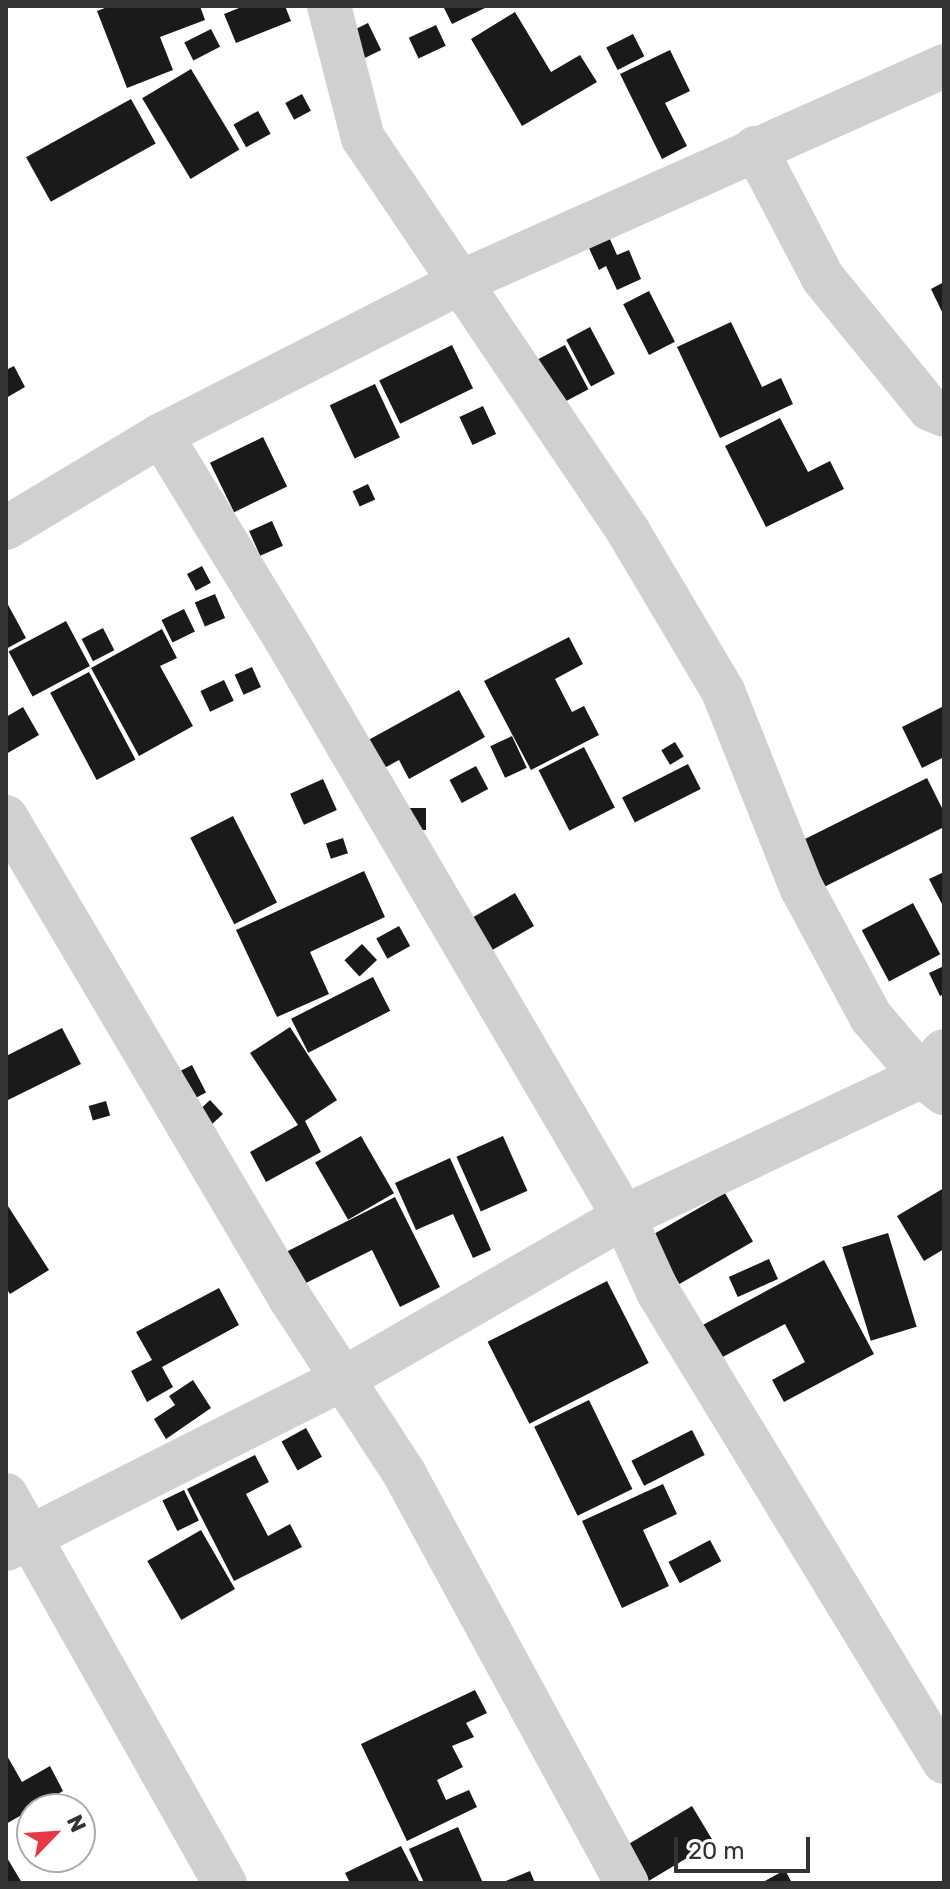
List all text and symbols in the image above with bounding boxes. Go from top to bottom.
north arrow [16,1793,96,1873]
text: N [61,1811,92,1836]
scale bar [678,1821,814,1871]
text: 20 m [688,1837,745,1865]

